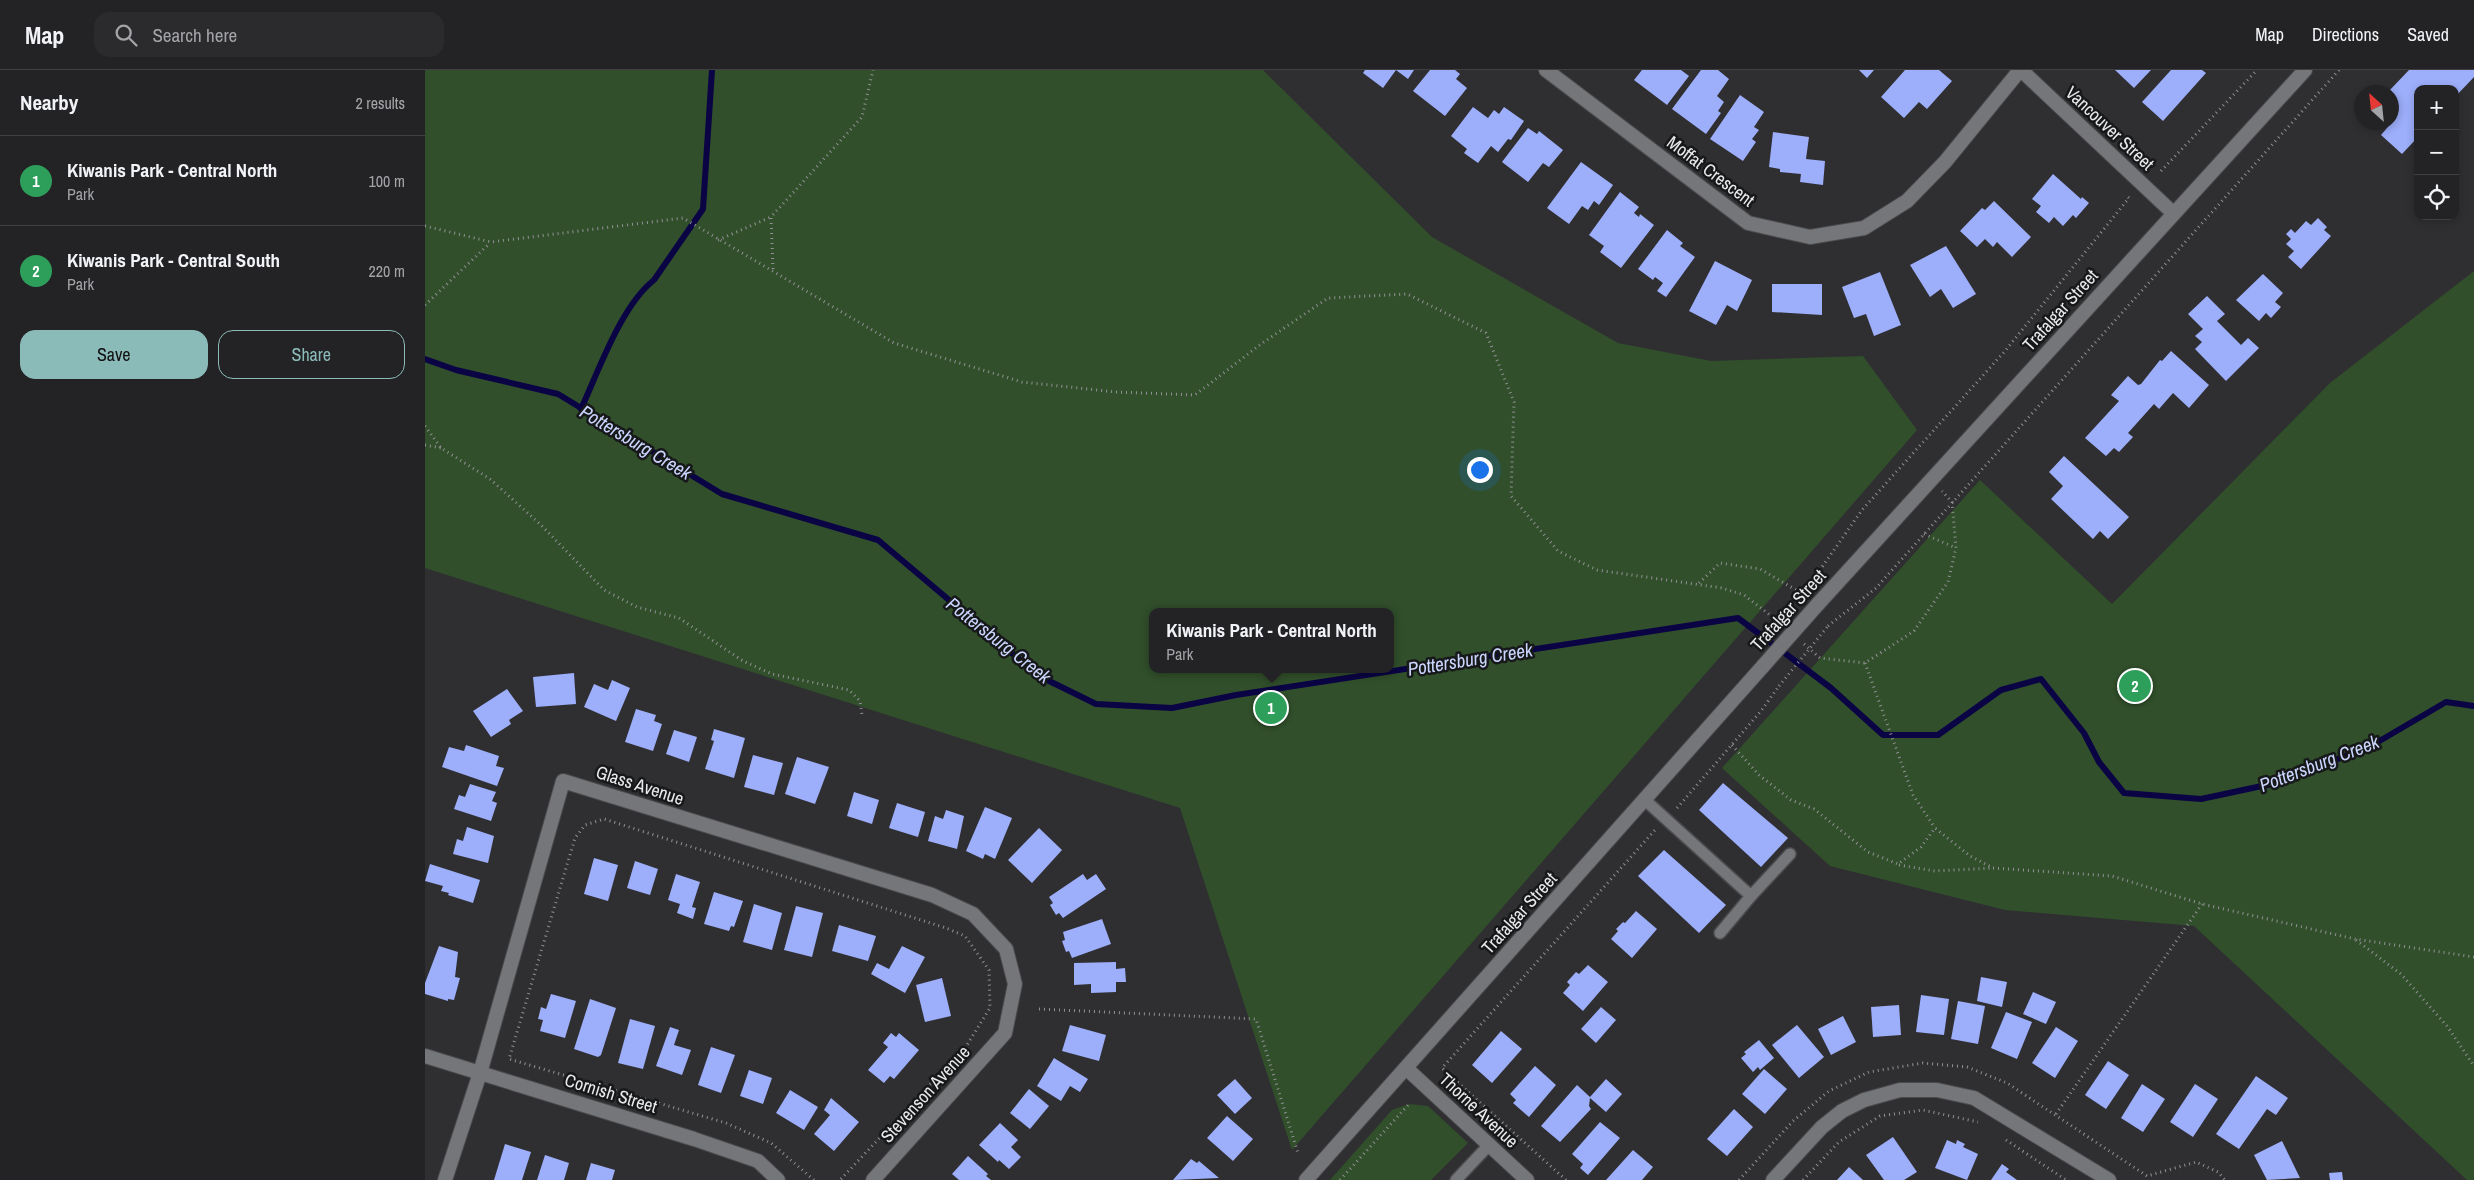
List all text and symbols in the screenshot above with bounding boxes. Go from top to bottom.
search box [94,12,444,57]
text: Map [25,19,64,51]
icon: search [112,21,140,49]
text: Search here [152,22,237,48]
text: Map [2255,22,2284,47]
text: Directions [2312,22,2379,47]
text: Saved [2407,22,2449,47]
street label: Vancouver Street [2060,80,2160,176]
north arrow [2354,85,2399,130]
map controls [2414,85,2459,220]
button: + [2414,85,2459,130]
text: Nearby [20,88,78,117]
text: 2 results [355,92,405,114]
street label: Moffat Crescent [1662,130,1760,212]
button: − [2414,130,2459,175]
text: Kiwanis Park - Central North [67,157,277,183]
text: 1 [32,170,40,192]
text: 100 m [369,170,405,192]
button: locate [2414,175,2459,220]
text: Park [67,183,94,205]
text: Kiwanis Park - Central South [67,247,280,273]
text: 2 [32,260,40,282]
text: 220 m [369,260,405,282]
street label: Trafalgar Street [2017,264,2103,356]
text: Park [67,273,94,295]
button: Save [20,330,208,379]
button: Share [218,330,405,379]
water label: Pottersburg Creek [575,398,698,486]
your location [1467,457,1493,483]
street label: Trafalgar Street [1745,564,1831,656]
water label: Pottersburg Creek [941,591,1058,690]
popup [1149,608,1394,673]
text: Kiwanis Park - Central North [1166,617,1377,643]
water label: Pottersburg Creek [1406,636,1536,682]
text: Park [1166,643,1193,665]
pin: 2 [2119,667,2151,705]
pin: 1 [1255,689,1287,727]
water label: Pottersburg Creek [2255,728,2384,798]
street label: Glass Avenue [593,759,687,811]
street label: Trafalgar Street [1476,867,1562,959]
street label: Stevenson Avenue [875,1040,975,1148]
street label: Cornish Street [562,1067,660,1119]
street label: Thorne Avenue [1434,1067,1524,1153]

